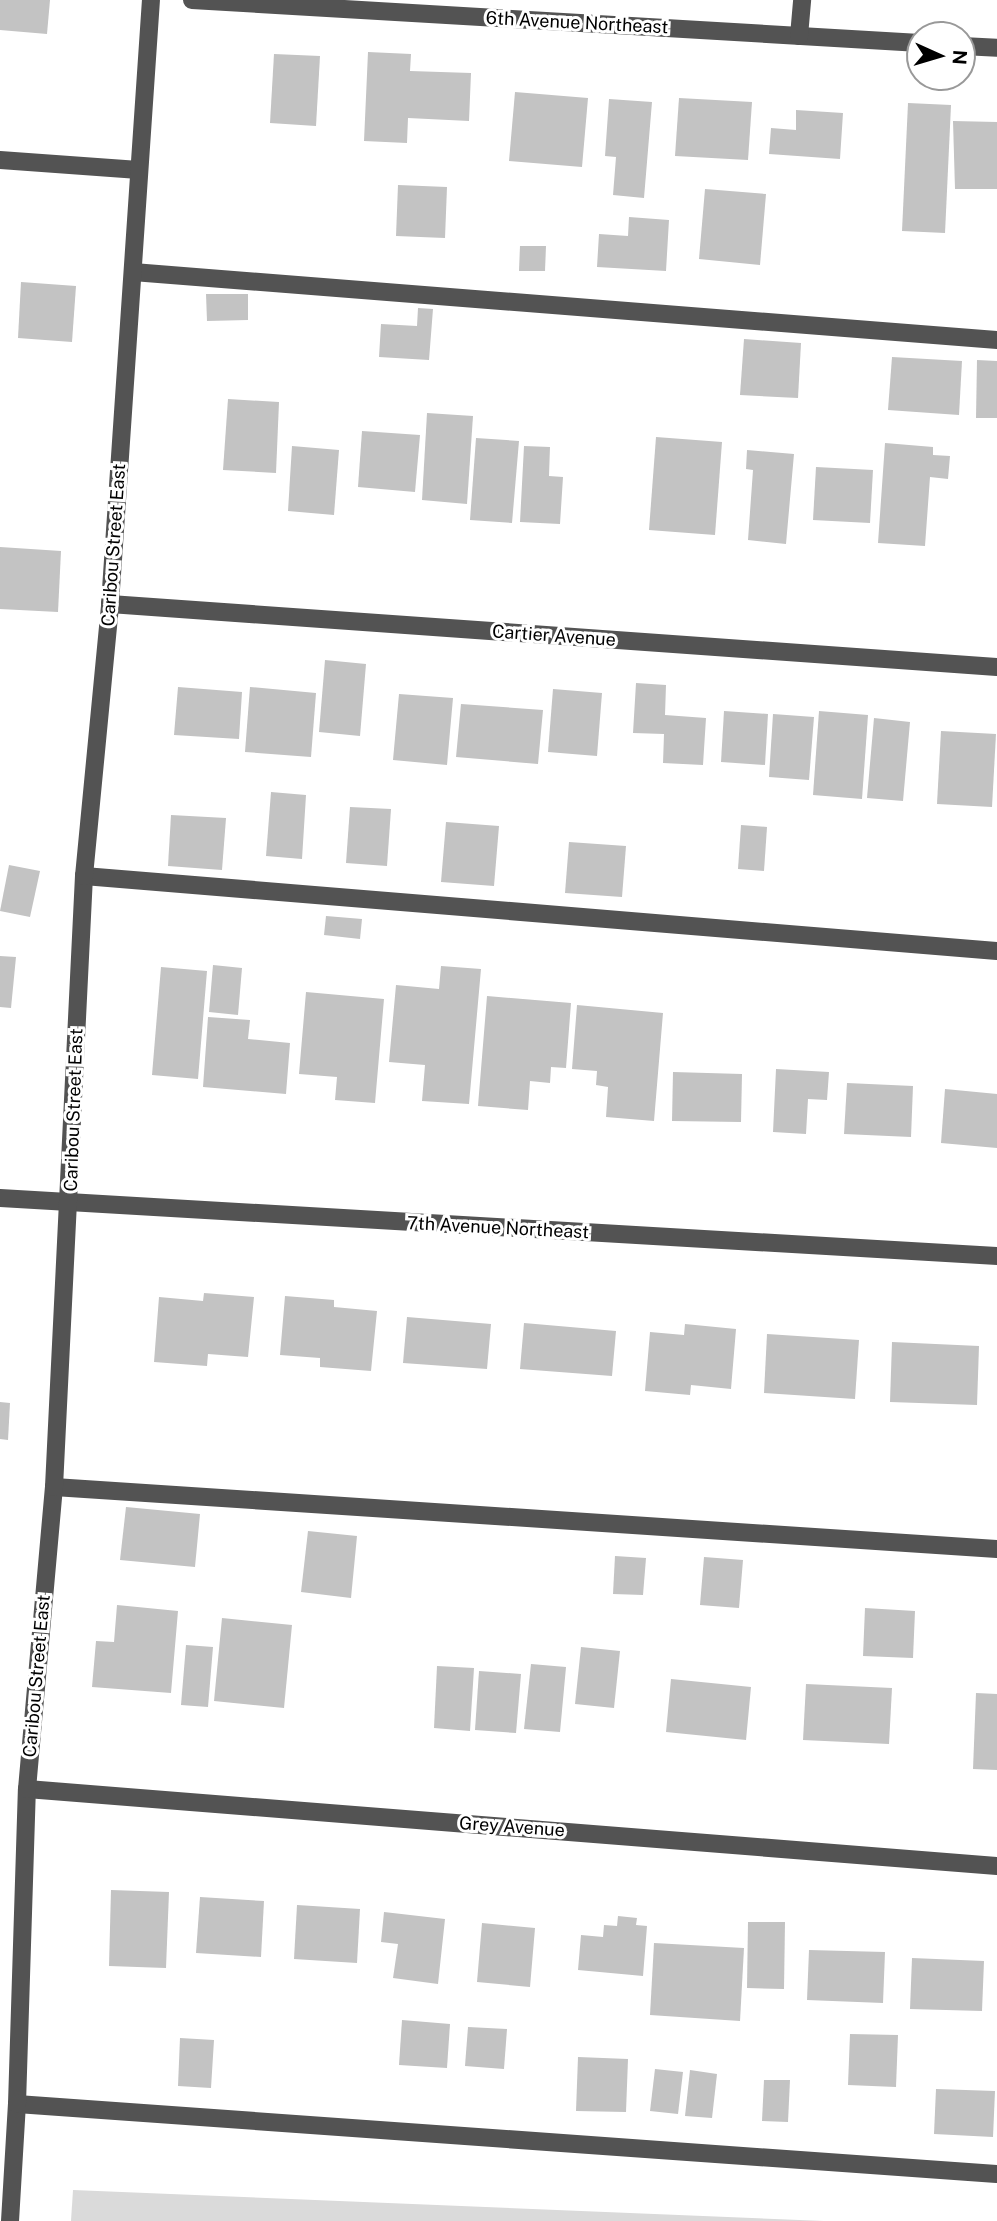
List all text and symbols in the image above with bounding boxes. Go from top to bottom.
street label: 6th Avenue Northeast [485,7,669,39]
north arrow [906,21,976,91]
text: N [948,49,971,65]
street label: Caribou Street East [98,463,130,627]
street label: Cartier Avenue [491,621,617,651]
street label: Caribou Street East [60,1028,88,1192]
street label: 7th Avenue Northeast [406,1212,590,1244]
street label: Caribou Street East [19,1594,55,1758]
street label: Grey Avenue [458,1813,566,1841]

